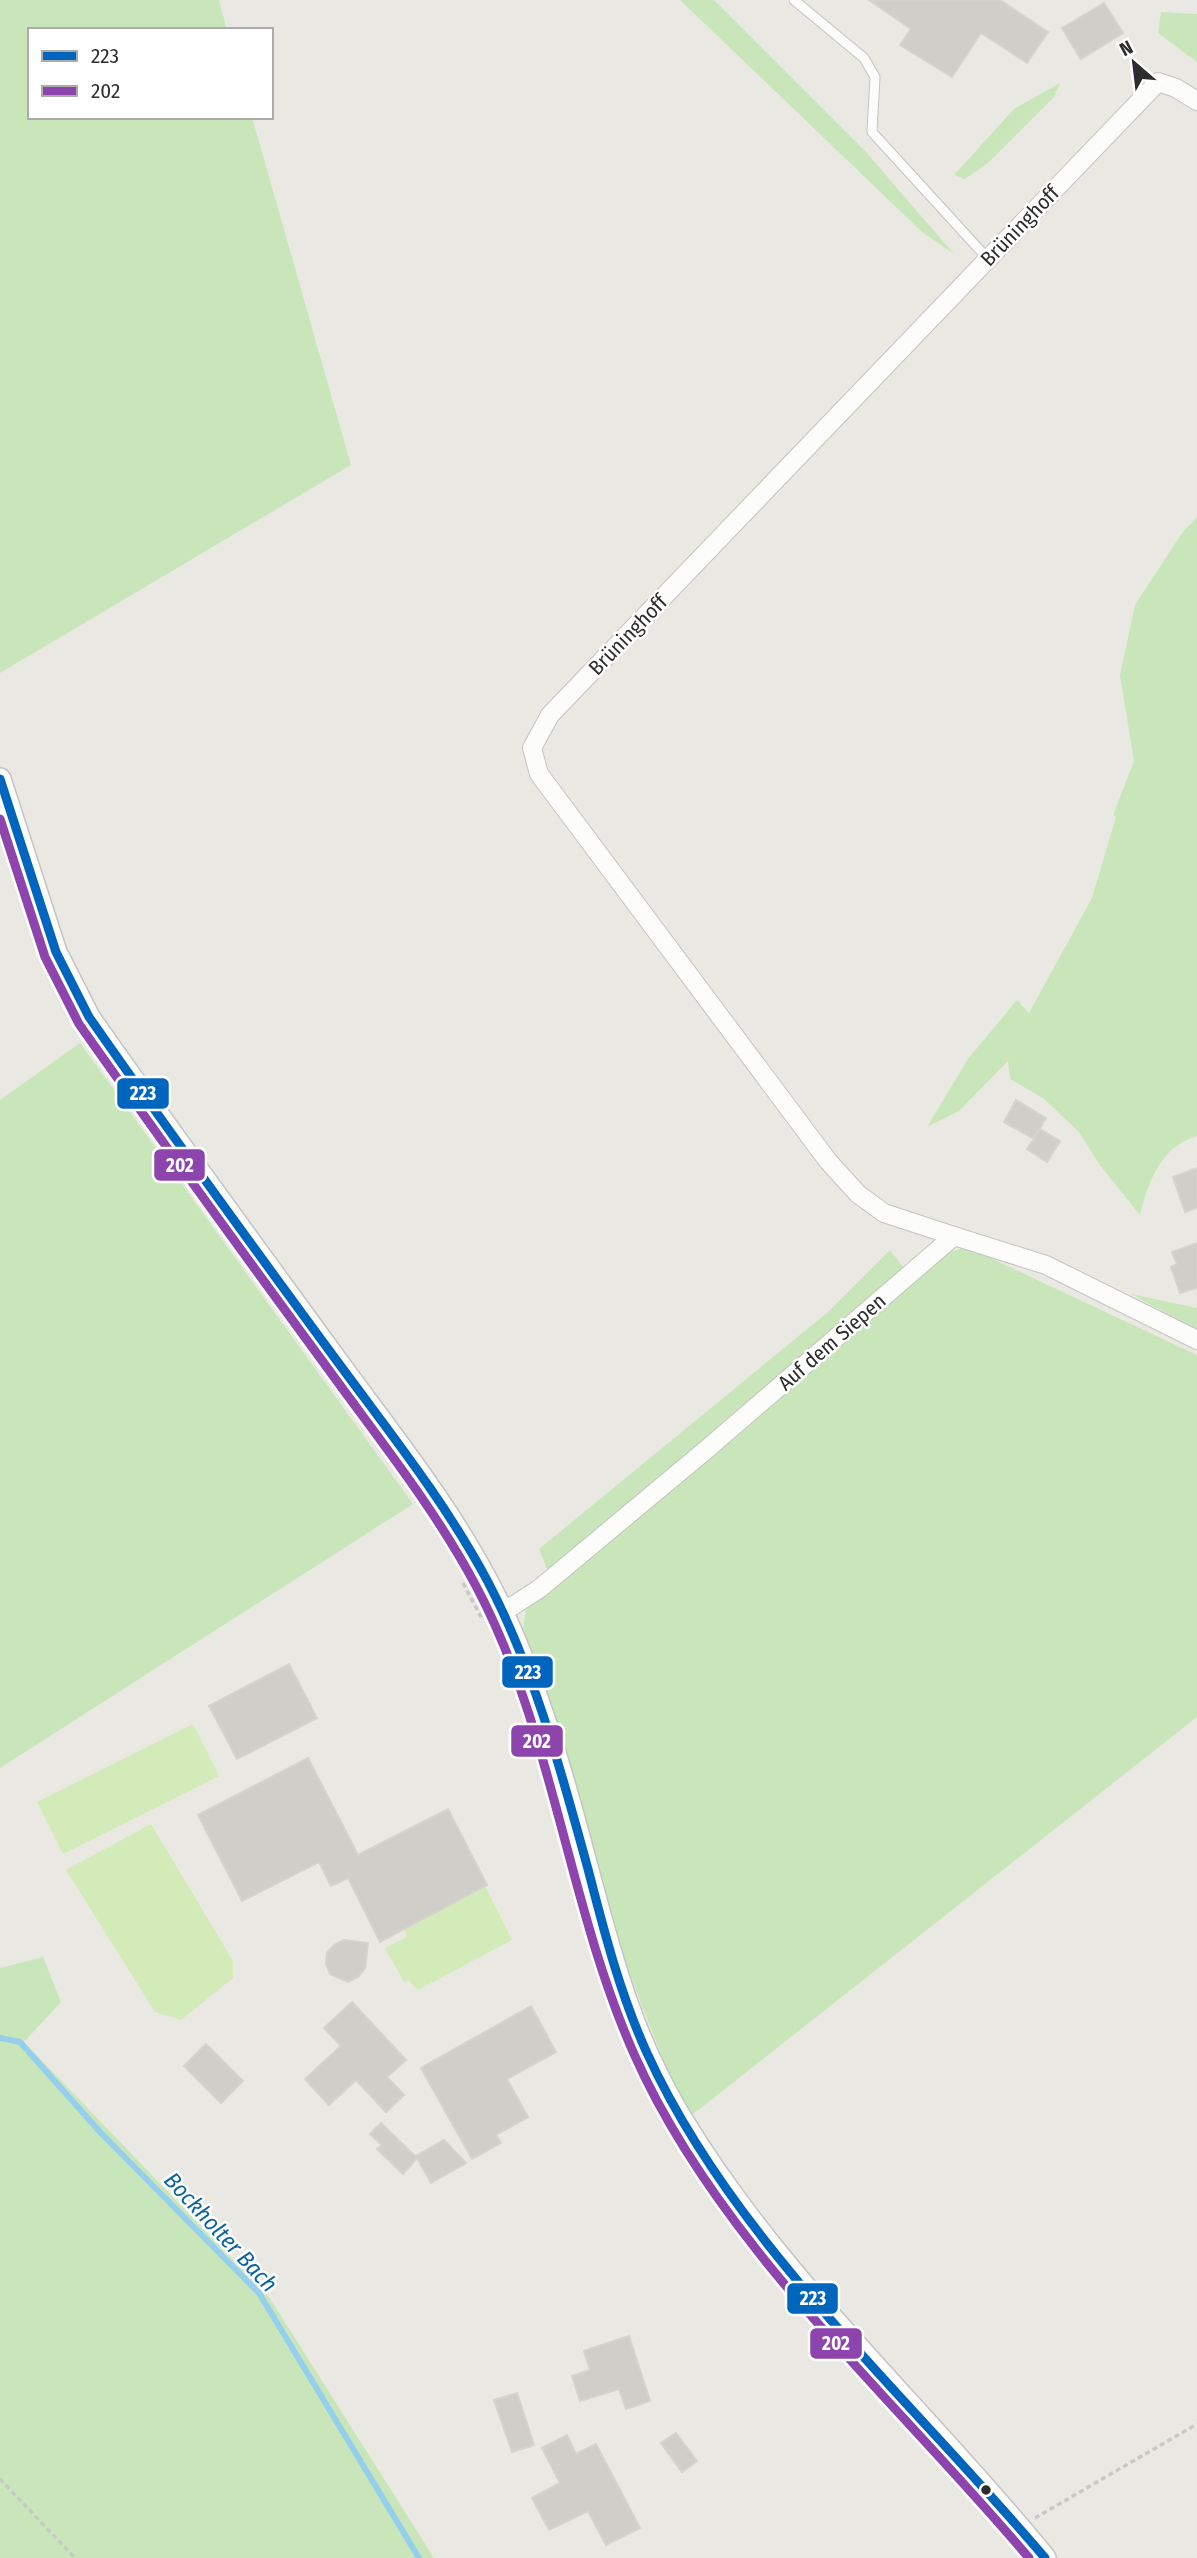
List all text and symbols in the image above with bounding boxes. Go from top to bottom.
legend [28,28,273,119]
north arrow [1099,28,1169,98]
text: N [1116,36,1137,61]
text: 223 [91,43,119,69]
text: 202 [91,78,120,104]
street label: Brüninghoff [975,179,1066,272]
street label: Brüninghoff [583,588,674,681]
line badge: 223 [116,1077,170,1110]
text: 223 [129,1082,156,1105]
line badge: 202 [153,1148,206,1182]
text: 202 [165,1154,194,1177]
street label: Auf dem Siepen [773,1288,891,1396]
line badge: 223 [501,1655,554,1689]
text: 223 [514,1661,541,1684]
line badge: 202 [510,1724,564,1758]
text: 202 [522,1730,551,1753]
water label: Bockholter Bach [158,2166,284,2298]
line badge: 223 [786,2282,839,2315]
text: 223 [799,2287,826,2310]
line badge: 202 [809,2327,863,2360]
text: 202 [821,2332,850,2355]
unlabelled marker [979,2483,993,2497]

